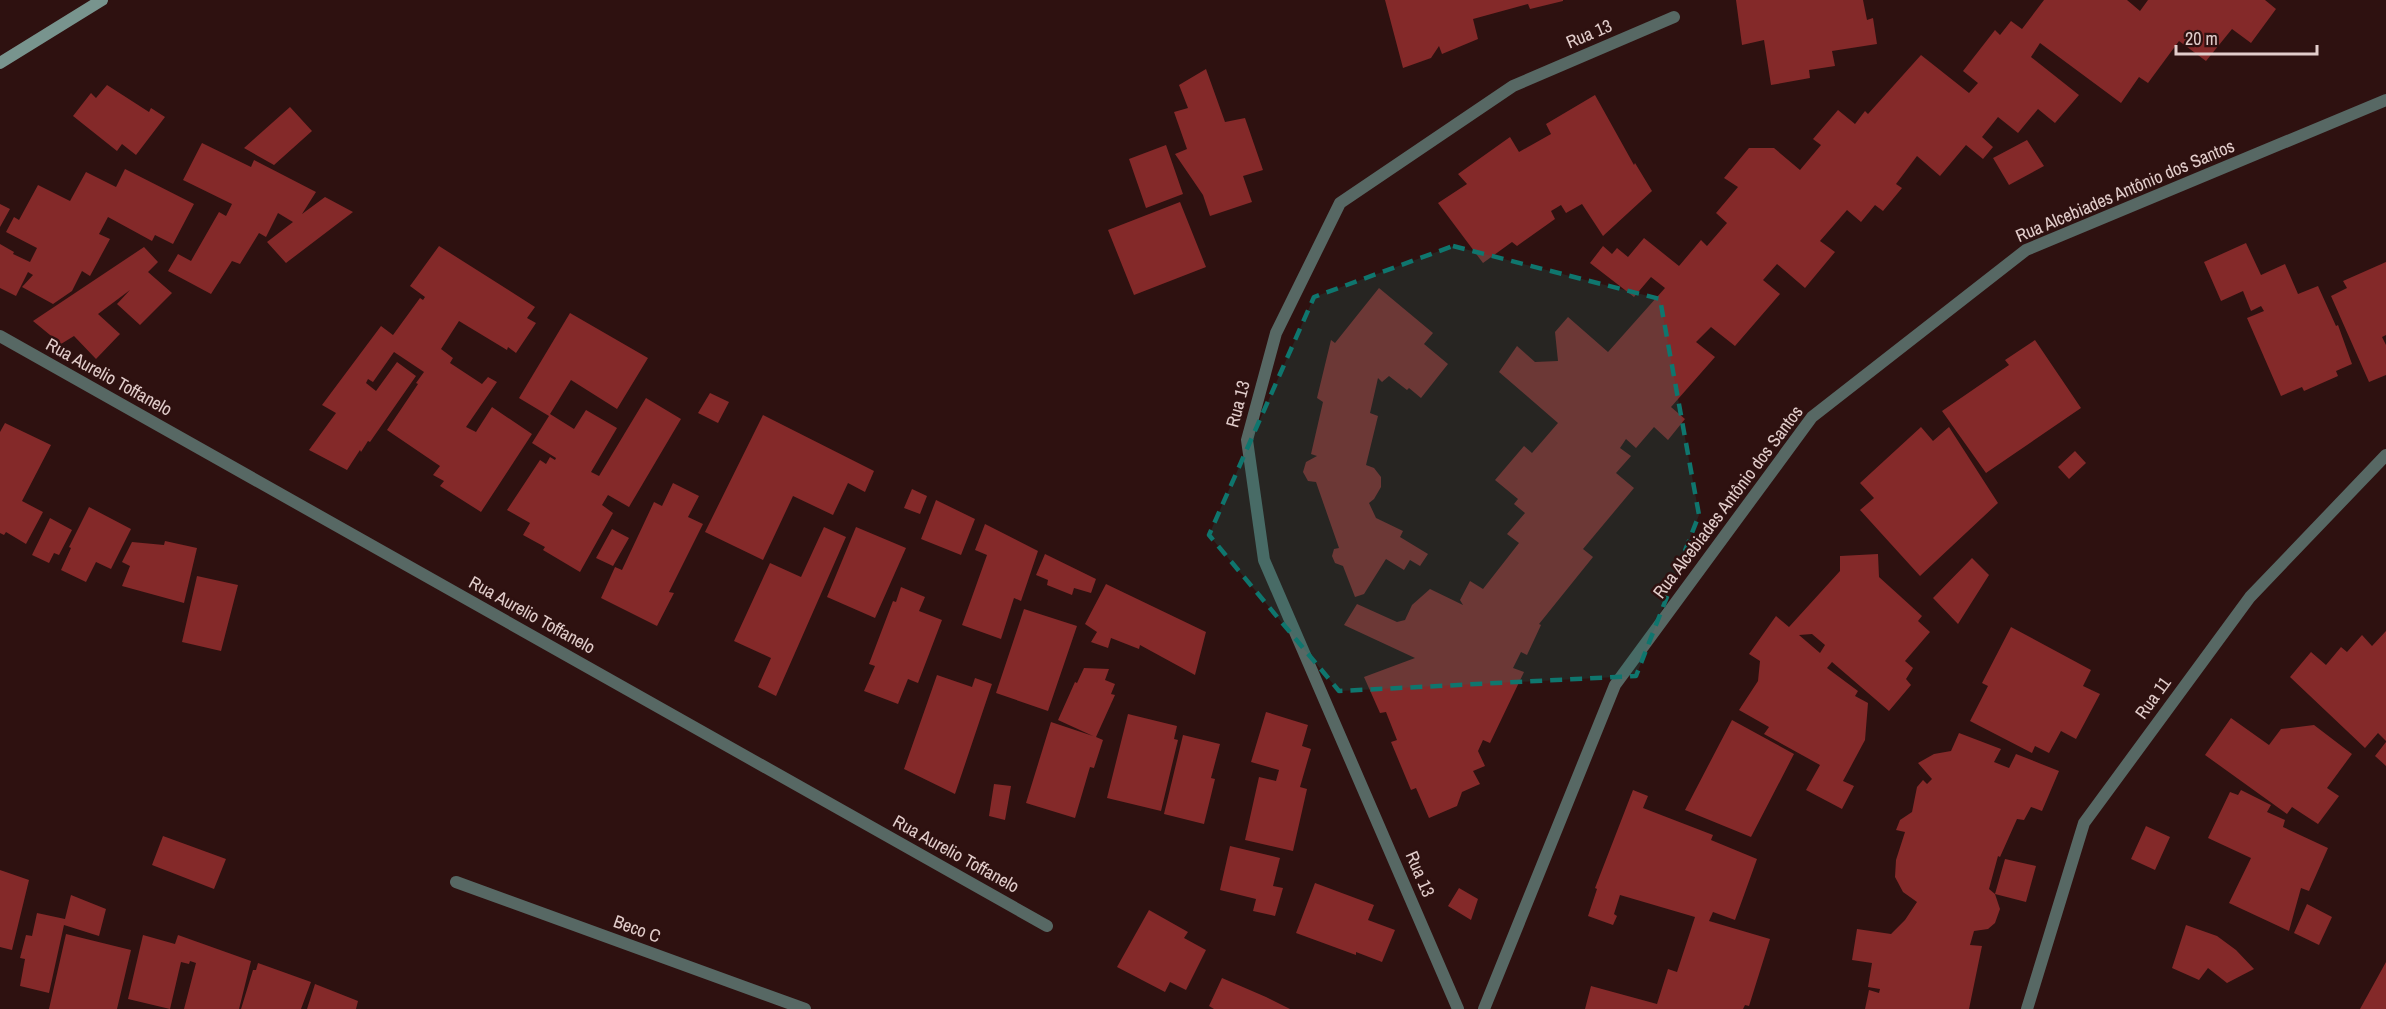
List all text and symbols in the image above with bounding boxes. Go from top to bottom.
street label: Rua 13 [1562,13,1616,54]
scale bar [2176,18,2317,56]
text: 20 m [2185,26,2218,51]
street label: Rua Alcebiades Antônio dos Santos [2012,133,2238,248]
street label: Rua Aurelio Toffanelo [42,332,177,422]
street label: Rua 13 [1219,378,1256,430]
street label: Rua Alcebiades Antônio dos Santos [1647,400,1808,603]
street label: Rua Aurelio Toffanelo [465,570,600,660]
street label: Rua 11 [2129,671,2177,724]
street label: Rua Aurelio Toffanelo [889,809,1024,899]
street label: Rua 13 [1400,847,1441,901]
street label: Beco C [610,909,664,949]

